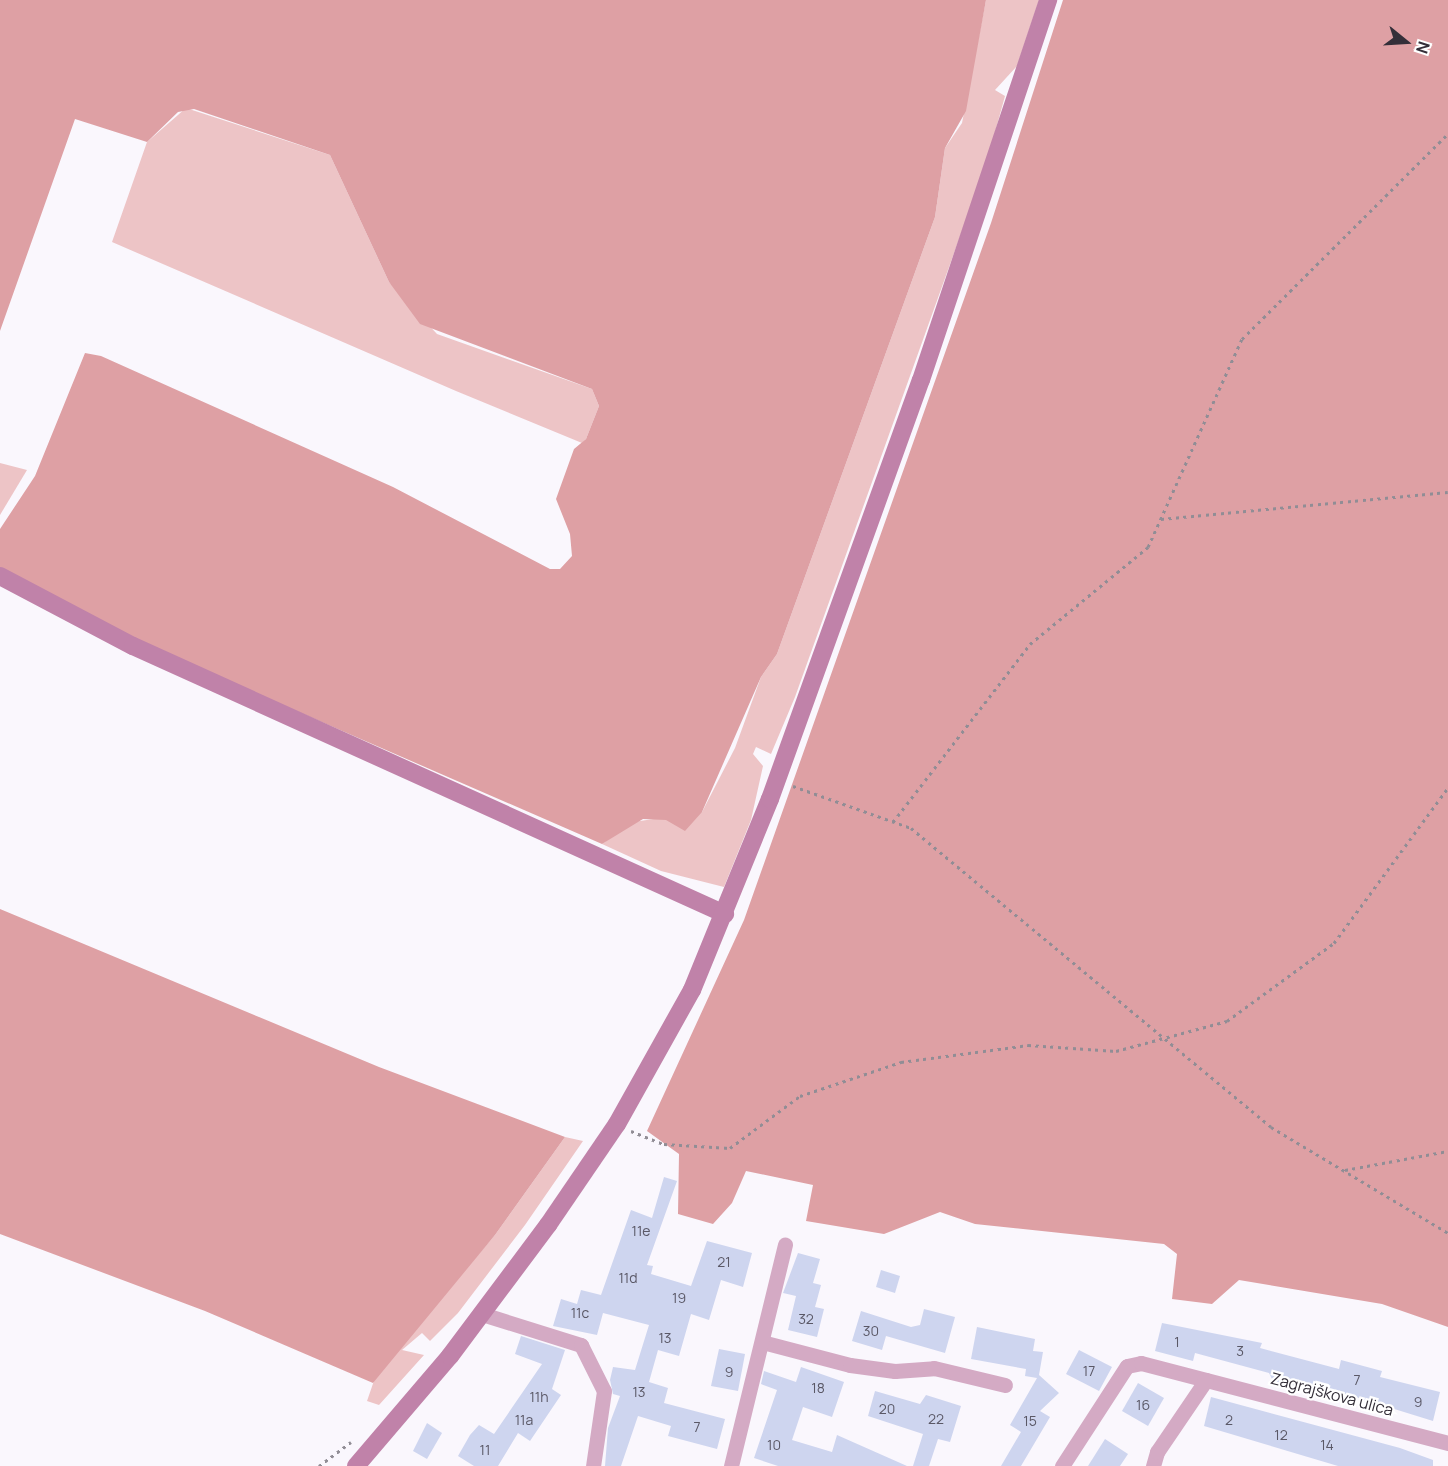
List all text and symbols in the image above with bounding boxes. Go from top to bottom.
north arrow [1376,12,1436,72]
text: N [1411,39,1435,56]
house number: 11e [631,1223,651,1239]
house number: 21 [717,1254,731,1270]
house number: 11d [618,1270,638,1286]
house number: 19 [672,1290,686,1306]
house number: 11c [571,1305,589,1321]
house number: 32 [798,1311,814,1327]
house number: 30 [863,1323,879,1339]
house number: 13 [658,1330,672,1346]
house number: 1 [1174,1334,1180,1350]
house number: 3 [1236,1343,1244,1359]
house number: 17 [1083,1363,1095,1379]
house number: 9 [725,1364,733,1380]
street label: Zagrajškova ulica [1269,1368,1395,1420]
house number: 7 [1353,1372,1361,1388]
house number: 18 [811,1380,825,1396]
house number: 13 [632,1384,646,1400]
house number: 11h [529,1389,549,1405]
house number: 9 [1414,1394,1422,1410]
house number: 16 [1136,1397,1150,1413]
house number: 20 [879,1401,895,1417]
house number: 22 [928,1411,944,1427]
house number: 11a [515,1412,533,1428]
house number: 2 [1225,1412,1233,1428]
house number: 15 [1023,1413,1037,1429]
house number: 7 [693,1419,701,1435]
house number: 12 [1274,1427,1288,1443]
house number: 10 [767,1437,781,1453]
house number: 14 [1320,1437,1334,1453]
house number: 11 [480,1442,490,1458]

